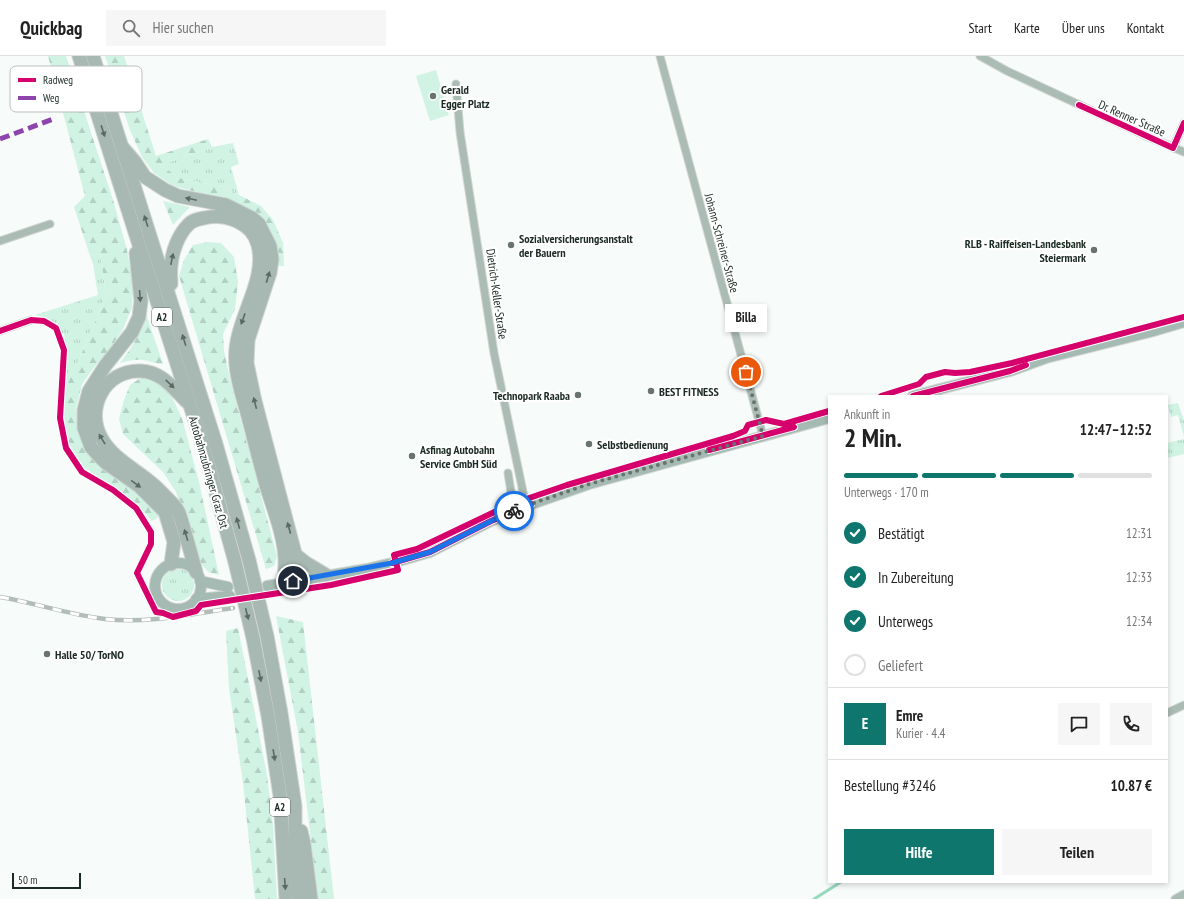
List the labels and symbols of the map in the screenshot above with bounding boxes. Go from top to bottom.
legend [10,66,142,112]
text: Radweg [43,73,73,87]
place label: Gerald Egger Platz [441,82,490,111]
text: Weg [43,91,59,105]
marker: Gerald Egger Platz [428,91,438,101]
street label: Dr. Renner Straße [1096,97,1168,139]
one-way arrow [100,126,106,138]
street label: Johann-Schreiner-Straße [701,191,742,294]
one-way arrow [185,195,197,201]
one-way arrow [143,215,149,227]
place label: Sozialversicherungsanstalt der Bauern [519,231,633,260]
place label: RLB - Raiffeisen-Landesbank Steiermark [965,236,1086,265]
marker: Sozialversicherungsanstalt der Bauern [506,240,516,250]
marker: RLB - Raiffeisen-Landesbank Steiermark [1089,245,1099,255]
street label: Dietrich-Keller-Straße [483,248,511,340]
one-way arrow [170,253,176,265]
one-way arrow [266,271,272,283]
one-way arrow [137,290,144,302]
callout: Billa [725,304,767,332]
road number: A2 [152,308,172,326]
one-way arrow [240,313,246,325]
one-way arrow [181,333,187,345]
pin [729,355,763,389]
one-way arrow [165,379,175,389]
place label: BEST FITNESS [659,384,719,399]
marker: BEST FITNESS [646,386,656,396]
place label: Technopark Raaba [493,388,570,403]
marker: Technopark Raaba [573,390,583,400]
one-way arrow [252,397,258,409]
street label: Autobahnzubringer Graz Ost [186,414,232,531]
one-way arrow [99,433,106,445]
place label: Selbstbedienung [597,437,668,452]
marker: Selbstbedienung [584,439,594,449]
place label: Asfinag Autobahn Service GmbH Süd [419,442,497,471]
marker: Asfinag Autobahn Service GmbH Süd [407,451,417,461]
one-way arrow [131,480,141,488]
courier [494,491,534,531]
one-way arrow [235,517,241,529]
one-way arrow [285,522,291,535]
one-way arrow [182,529,188,541]
pin [276,564,310,598]
one-way arrow [245,608,251,620]
place label: Halle 50/ TorNO [55,647,124,662]
marker: Halle 50/ TorNO [42,649,52,659]
one-way arrow [258,670,264,682]
one-way arrow [271,749,277,761]
road number: A2 [270,798,290,816]
scale bar [12,871,81,890]
one-way arrow [282,878,289,890]

